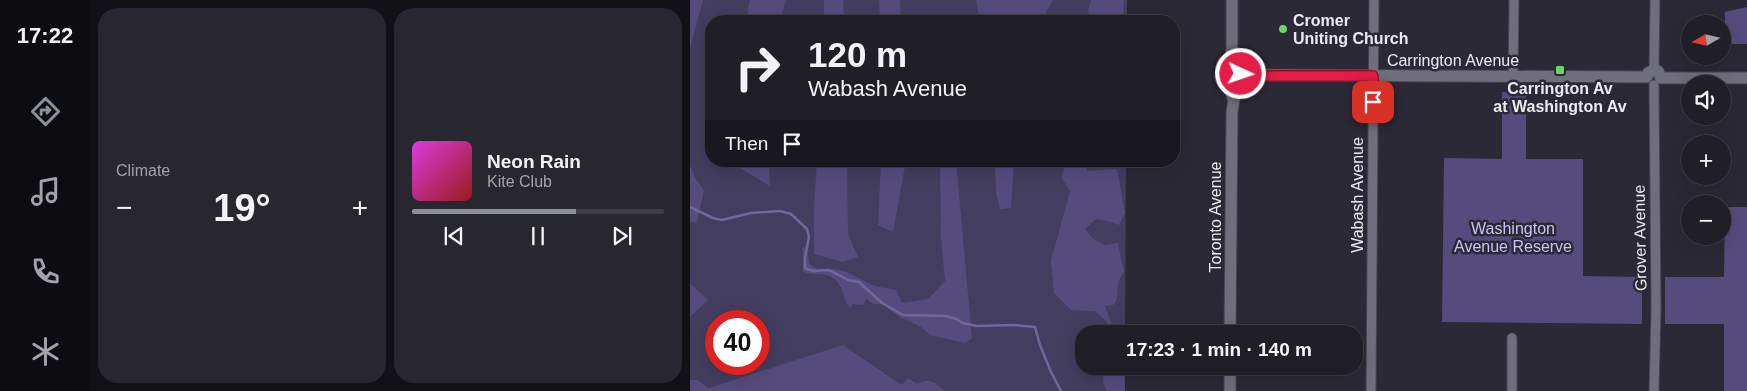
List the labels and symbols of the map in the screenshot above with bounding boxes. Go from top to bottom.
place label: Cromer Uniting Church [1293,12,1409,47]
north arrow [1681,15,1731,65]
marker: Cromer Uniting Church [1277,23,1289,35]
position arrow [1214,47,1266,99]
street label: Carrington Avenue [1387,52,1519,69]
marker: Carrington Av at Washington Av [1554,64,1566,76]
place label: Carrington Av at Washington Av [1493,80,1627,115]
pin [1352,81,1394,123]
street label: Wabash Avenue [1349,137,1366,253]
street label: Toronto Avenue [1207,161,1224,272]
street label: Grover Avenue [1631,185,1649,291]
park label: Washington Avenue Reserve [1454,220,1572,255]
speed limit sign: 40 [705,310,770,375]

